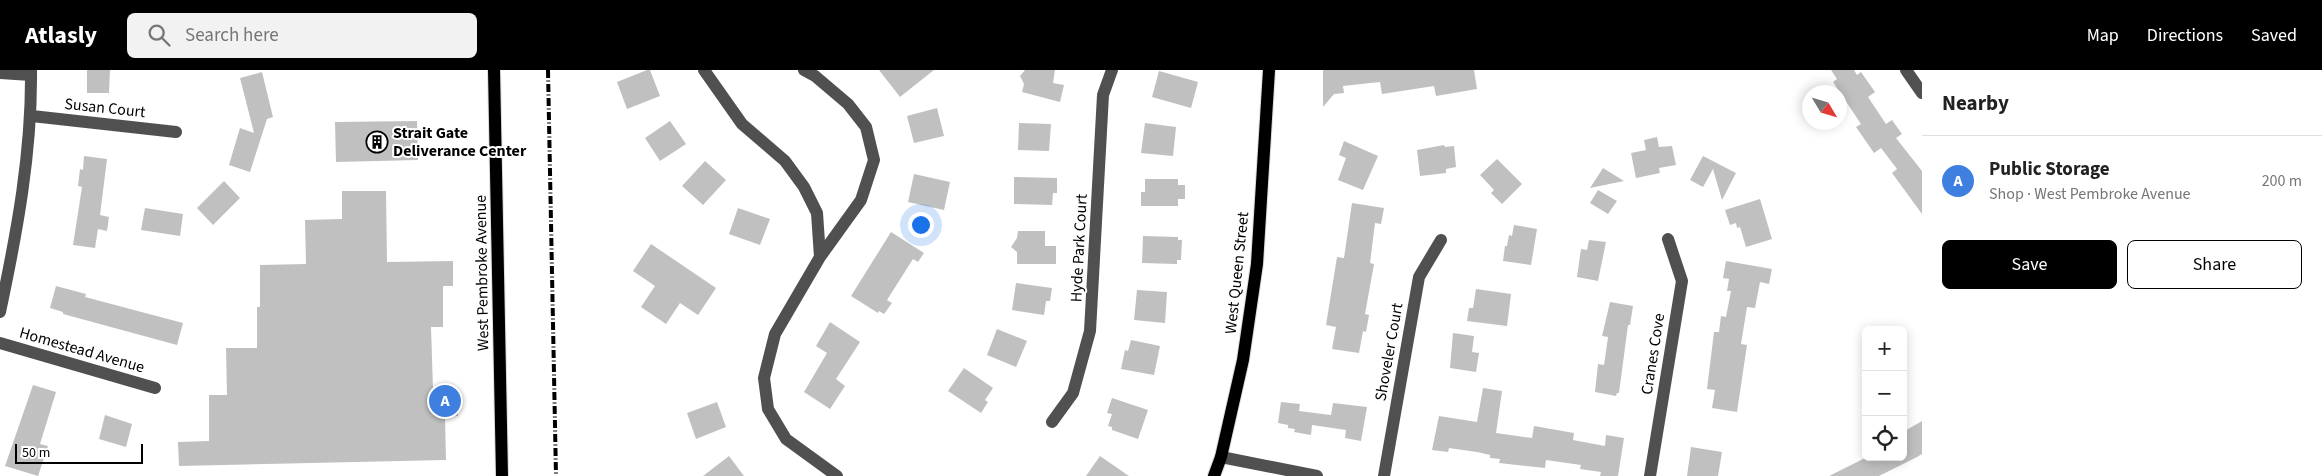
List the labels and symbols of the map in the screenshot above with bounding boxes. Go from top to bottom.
north arrow [1802,85,1847,130]
street label: Susan Court [63,93,147,123]
place label: Strait Gate Deliverance Center [393,122,527,162]
building icon: Strait Gate Deliverance Center [365,130,389,154]
street label: Hyde Park Court [1065,193,1093,303]
street label: West Pembroke Avenue [470,195,494,351]
street label: West Queen Street [1220,210,1254,335]
your location [908,212,934,238]
street label: Shoveler Court [1370,301,1409,403]
street label: Cranes Cove [1636,312,1670,396]
street label: Homestead Avenue [17,322,147,378]
pin: A [429,382,461,420]
scale bar [15,441,142,464]

